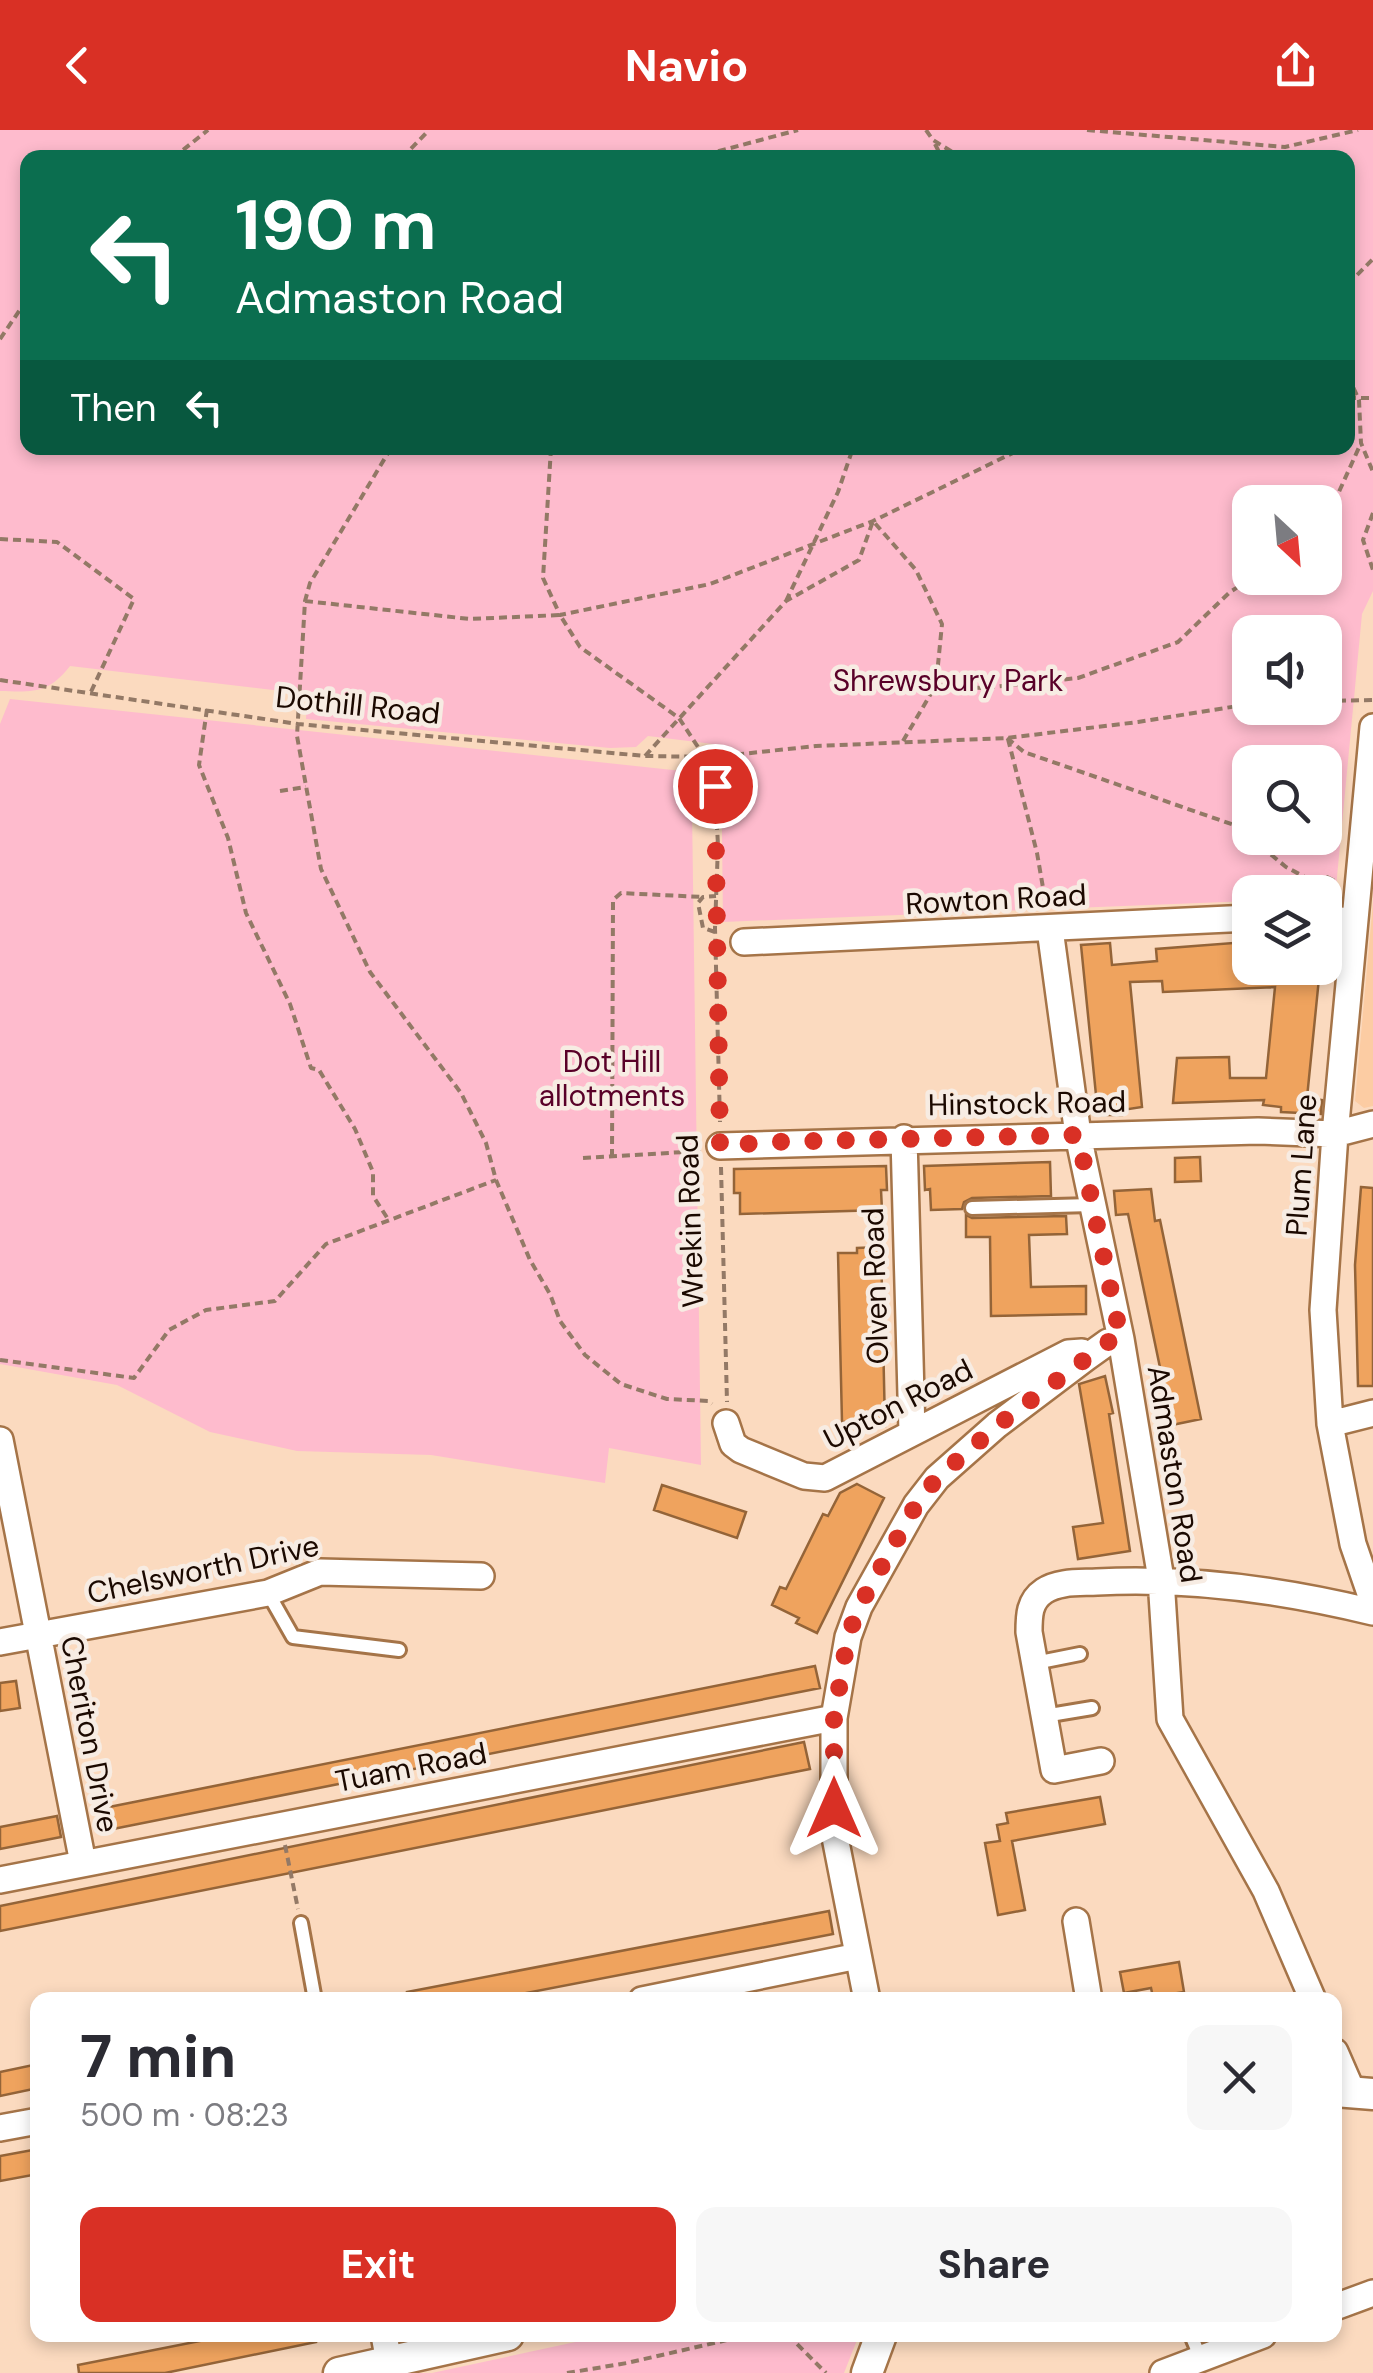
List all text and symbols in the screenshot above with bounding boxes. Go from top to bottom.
text: Navio [625,36,748,95]
icon: back [50,38,105,93]
icon: share [1268,38,1323,93]
text: 190 m [235,180,437,271]
icon: left [70,190,200,320]
text: Admaston Road [235,268,564,327]
icon: left [177,380,232,435]
text: Then [70,383,157,433]
north arrow [1232,485,1342,595]
map controls [1232,485,1342,985]
button: sound [1232,615,1342,725]
park label: Shrewsbury Park [833,661,1063,700]
street label: Dothill Road [274,677,442,733]
pin [673,744,758,829]
button: search [1232,745,1342,855]
icon: arrive [688,759,743,814]
street label: Rowton Road [905,875,1087,923]
button: layers [1232,875,1342,985]
park label: Dot Hill allotments [539,1042,685,1115]
street label: Hinstock Road [927,1082,1127,1124]
street label: Plum Lane [1277,1093,1325,1237]
street label: Wrekin Road [667,1134,713,1308]
street label: Olven Road [853,1207,897,1365]
street label: Upton Road [817,1350,979,1458]
street label: Admaston Road [1139,1363,1211,1585]
street label: Chelsworth Drive [83,1525,323,1613]
street label: Cheriton Drive [52,1632,128,1836]
street label: Tuam Road [332,1733,490,1801]
position arrow [782,1756,886,1860]
text: 7 min [80,2017,236,2096]
button: close [1187,2025,1292,2130]
text: 500 m · 08:23 [80,2094,289,2136]
button: Exit [80,2207,676,2322]
button: Share [696,2207,1292,2322]

